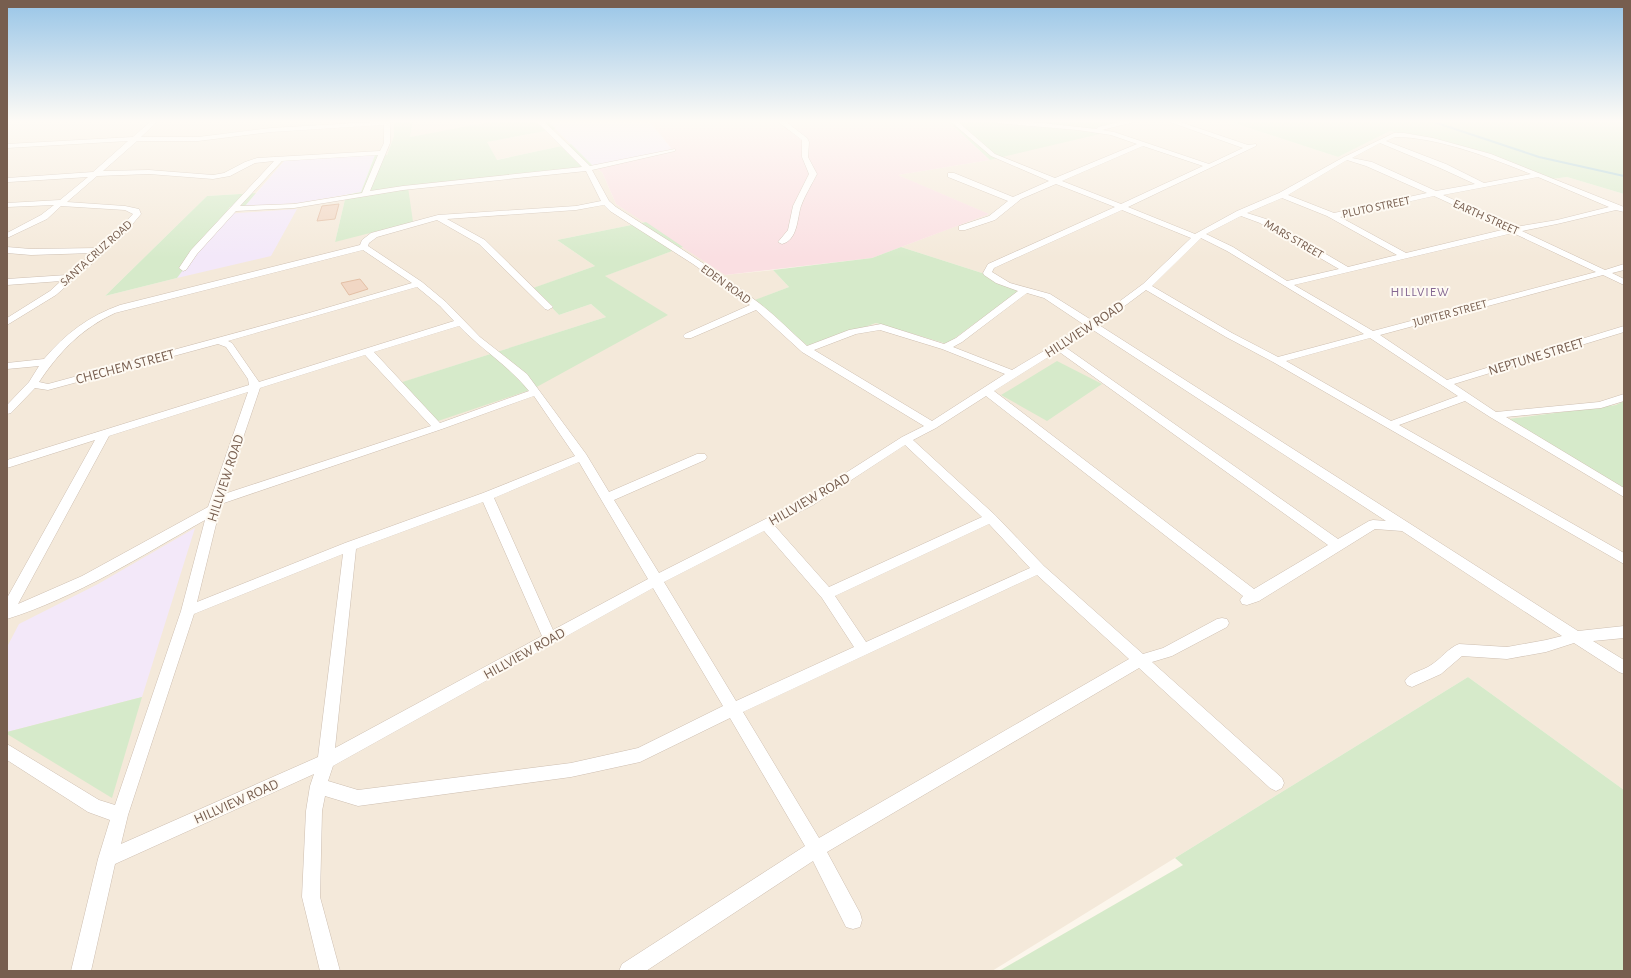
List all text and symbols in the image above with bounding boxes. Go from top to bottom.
street label: PLUTO STREET [1341,194,1411,220]
street label: EARTH STREET [1451,197,1521,237]
street label: MARS STREET [1262,217,1326,261]
street label: SANTA CRUZ ROAD [58,218,134,288]
street label: EDEN ROAD [699,262,753,306]
district label: HILLVIEW [1390,286,1450,299]
street label: JUPITER STREET [1412,297,1489,329]
street label: HILLVIEW ROAD [1043,299,1126,360]
street label: NEPTUNE STREET [1487,336,1586,378]
street label: CHECHEM STREET [74,347,176,387]
street label: HILLVIEW ROAD [205,433,247,524]
street label: HILLVIEW ROAD [767,471,852,529]
street label: HILLVIEW ROAD [481,626,568,682]
street label: HILLVIEW ROAD [192,777,281,827]

